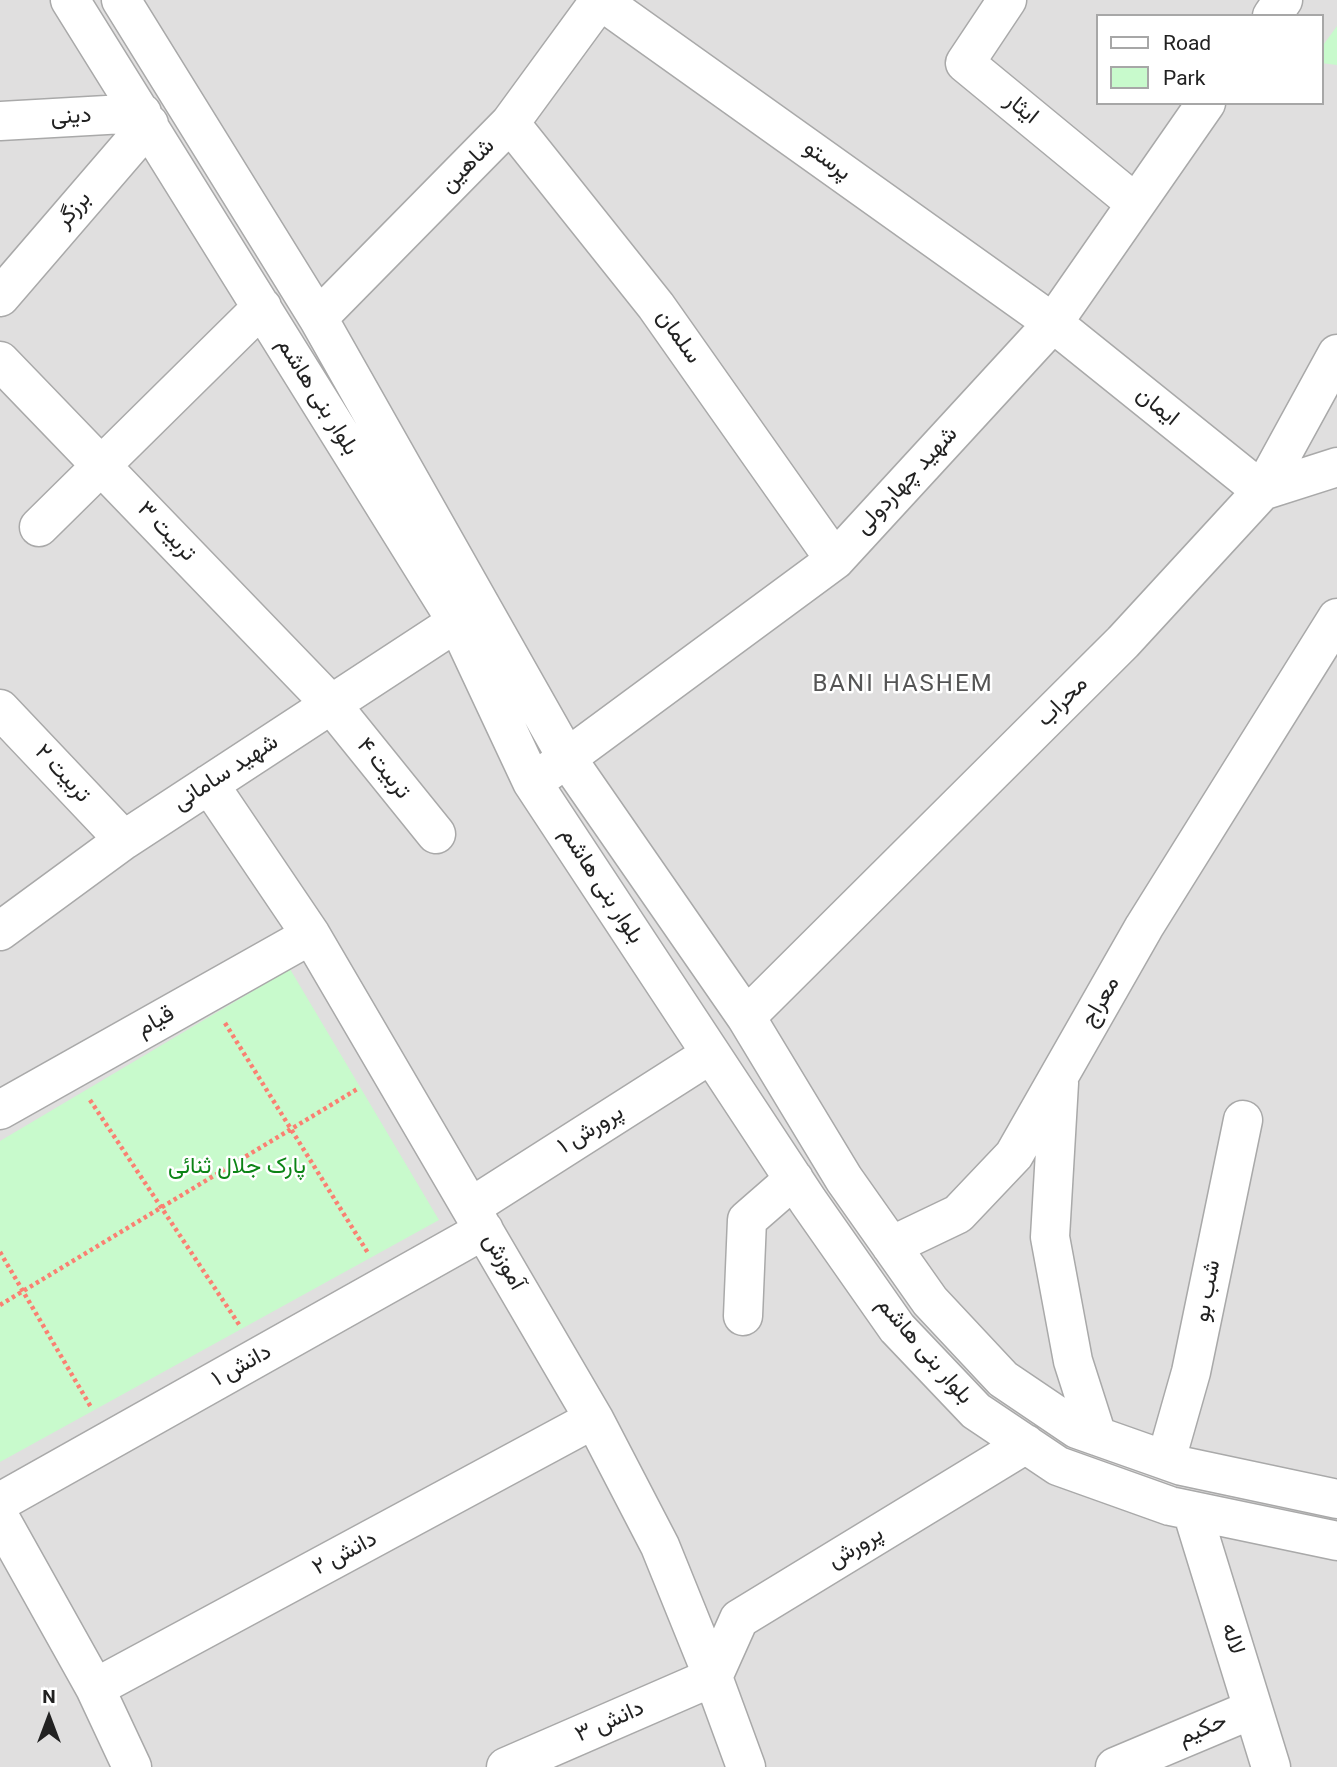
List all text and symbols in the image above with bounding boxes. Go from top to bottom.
legend [1096,14,1323,105]
text: Road [1163,31,1211,55]
text: Park [1163,66,1205,90]
street label: ایثار [999,87,1043,131]
street label: دینی [50,102,92,132]
street label: شاهین [435,133,501,199]
street label: پرستو [798,135,856,187]
street label: برزگر [50,186,98,234]
street label: سلمان [649,304,707,370]
street label: بلوار بنی هاشم [270,333,364,461]
street label: ایمان [1130,381,1184,433]
street label: شهید چهاردولی [850,421,964,541]
street label: تربیت ۳ [131,496,201,568]
district label: BANI HASHEM [814,671,992,699]
street label: محراب [1032,671,1094,733]
street label: شهید سامانی [168,729,284,817]
street label: تربیت ۴ [350,733,416,805]
street label: تربیت ۲ [28,739,96,809]
street label: بلوار بنی هاشم [553,823,649,949]
street label: معراج [1076,972,1126,1032]
street label: قیام [132,1001,180,1043]
street label: پرورش ۱ [553,1099,629,1161]
park label: پارک جلال ثنائی [168,1153,306,1181]
street label: آموزش [476,1229,530,1295]
street label: شب بو [1189,1258,1227,1324]
street label: بلوار بنی هاشم [870,1292,978,1410]
street label: دانش ۱ [207,1338,277,1394]
street label: پرورش [823,1521,889,1575]
street label: دانش ۲ [308,1526,382,1582]
street label: لاله [1214,1620,1250,1658]
north arrow [14,1683,84,1753]
text: N [42,1685,56,1708]
street label: دانش ۳ [571,1695,649,1749]
street label: حکیم [1175,1708,1231,1752]

